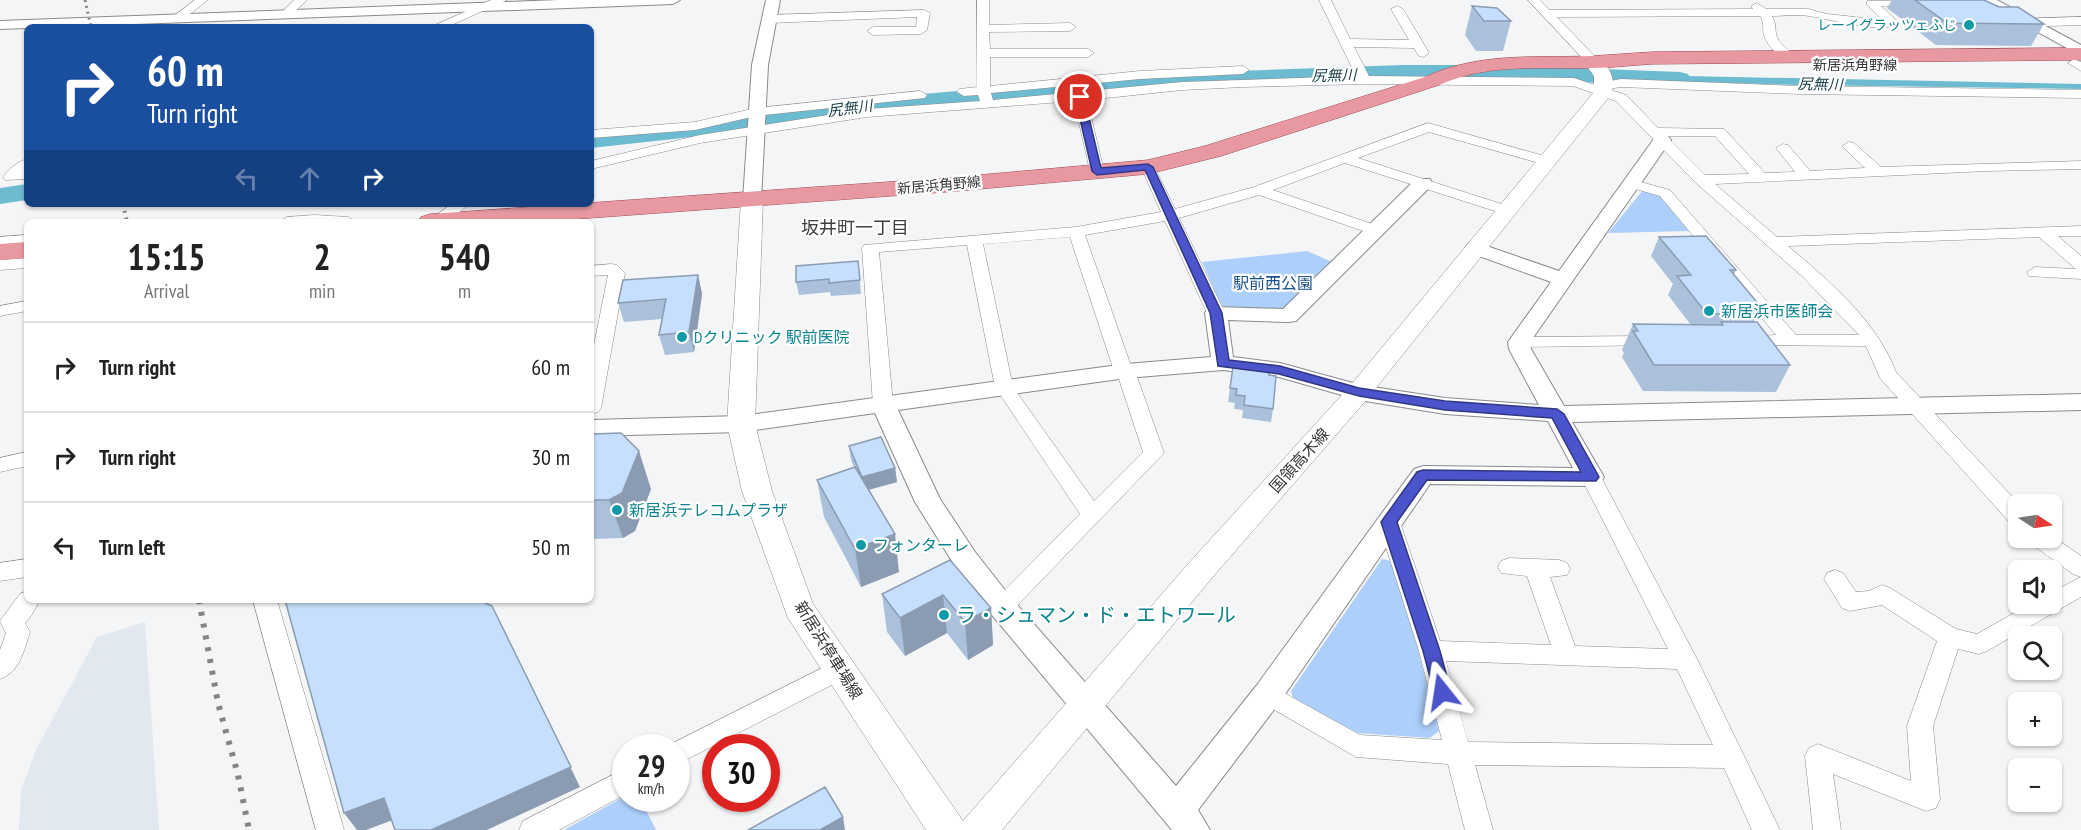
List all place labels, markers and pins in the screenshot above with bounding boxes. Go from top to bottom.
place label: レーイグラッツェふじ [1817,16,1957,34]
marker: レーイグラッツェふじ [1962,18,1976,32]
pin [1054,71,1105,122]
place label: 新居浜市医師会 [1721,301,1833,321]
marker: 新居浜市医師会 [1702,304,1716,318]
place label: Dクリニック 駅前医院 [694,327,850,347]
marker: Dクリニック 駅前医院 [675,330,689,344]
place label: 新居浜テレコムプラザ [629,500,788,520]
marker: 新居浜テレコムプラザ [610,503,624,517]
place label: フォンターレ [873,535,969,555]
marker: フォンターレ [854,538,868,552]
place label: ラ・シュマン・ド・エトワール [956,602,1236,628]
marker: ラ・シュマン・ド・エトワール [937,608,951,622]

